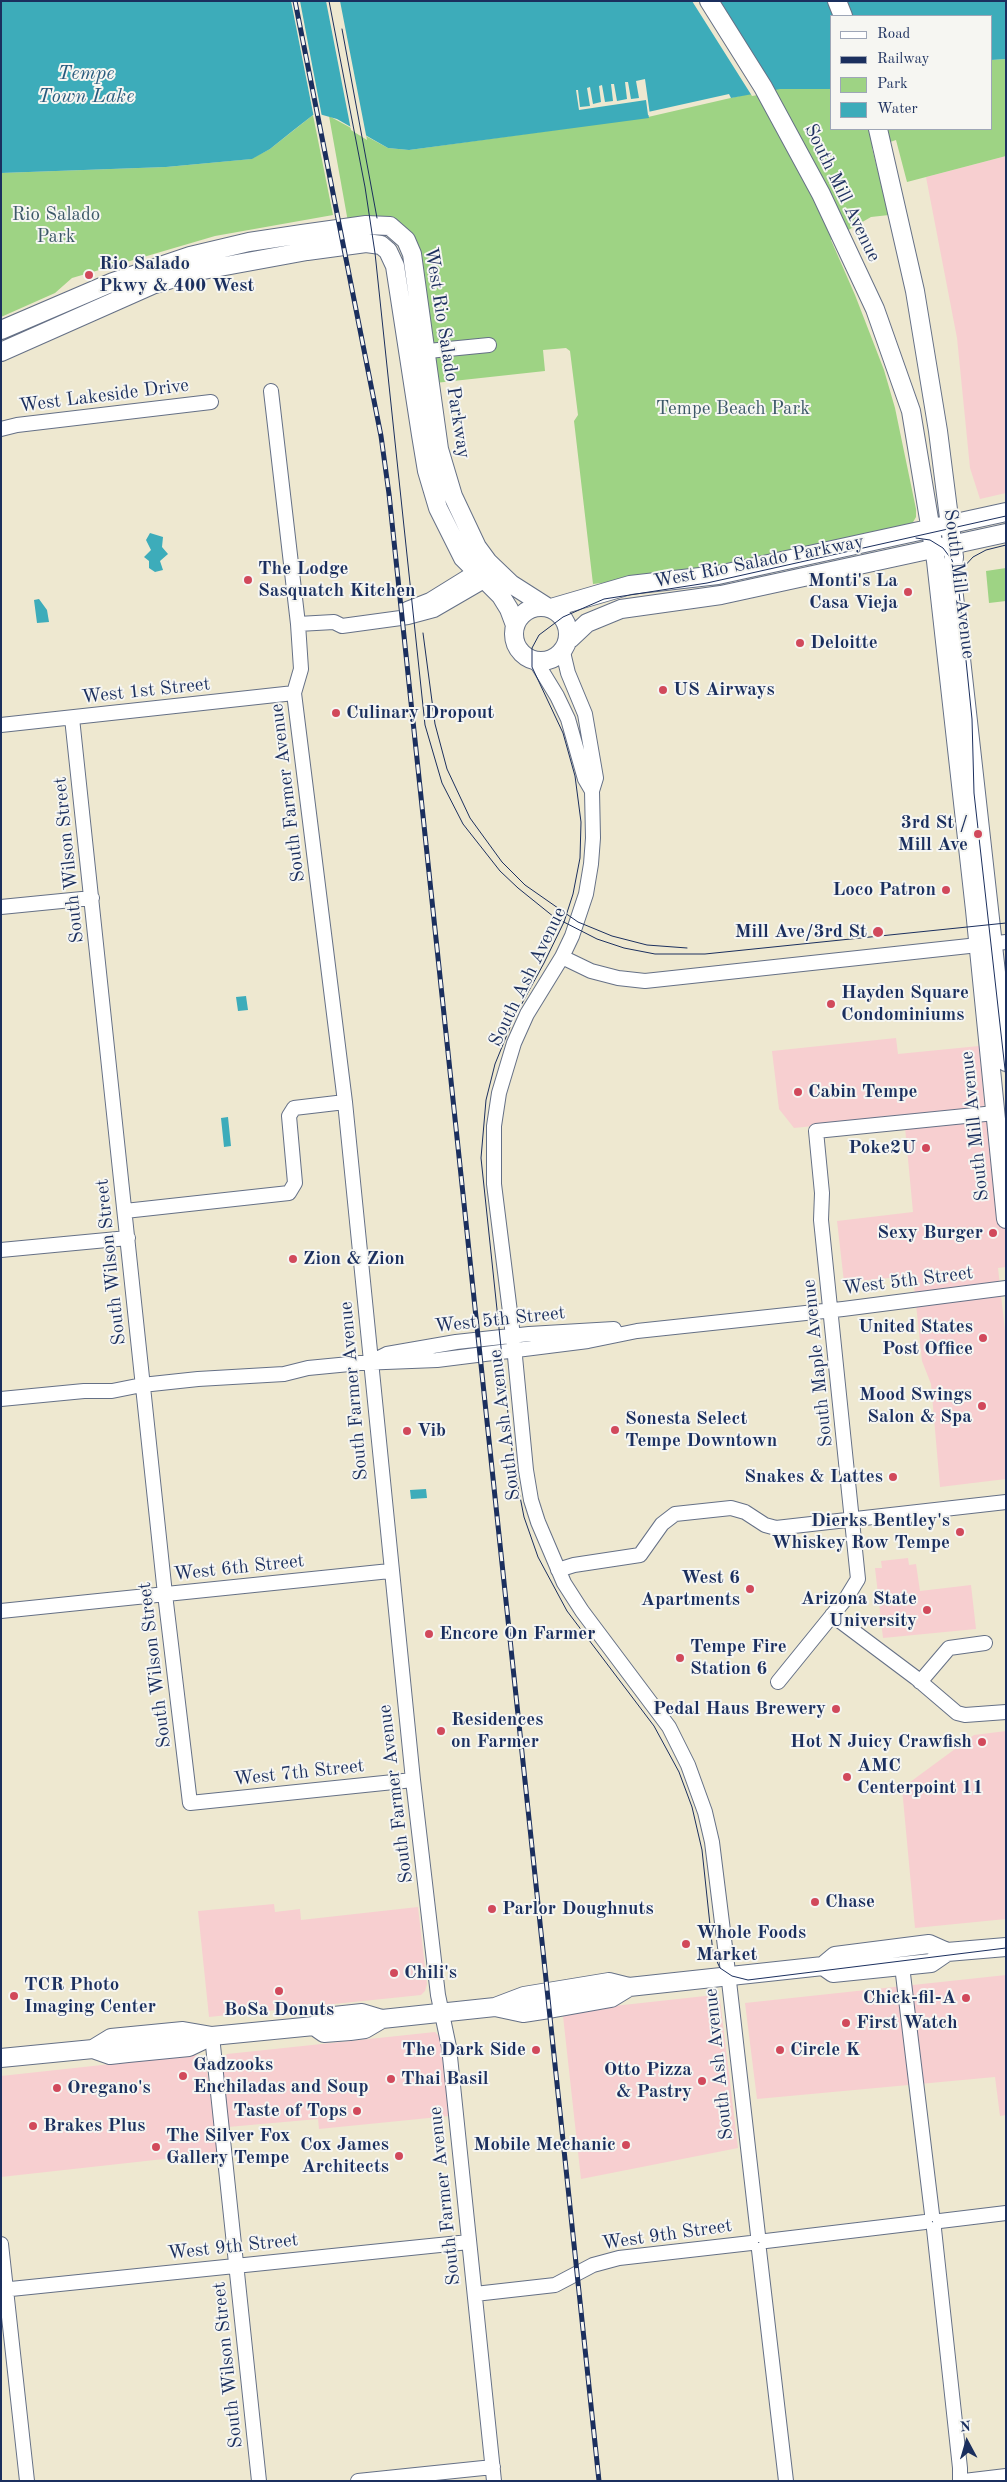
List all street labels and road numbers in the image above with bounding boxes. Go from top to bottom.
street label: South Mill Avenue [799,120,885,266]
street label: West Rio Salado Parkway [419,246,475,460]
street label: West Lakeside Drive [18,374,190,418]
street label: South Mill Avenue [939,508,979,660]
street label: West Rio Salado Parkway [652,530,866,594]
street label: West 1st Street [81,673,211,709]
street label: South Farmer Avenue [266,702,310,884]
street label: South Wilson Street [49,776,89,944]
street label: South Ash Avenue [484,904,572,1050]
street label: South Mill Avenue [956,1050,994,1202]
street label: South Wilson Street [91,1178,131,1346]
street label: West 5th Street [842,1262,974,1300]
street label: South Maple Avenue [798,1278,838,1448]
street label: South Farmer Avenue [335,1300,373,1482]
street label: West 5th Street [434,1302,566,1338]
street label: South Ash Avenue [484,1348,526,1502]
street label: West 6th Street [173,1550,305,1586]
street label: South Wilson Street [134,1581,176,1749]
street label: South Farmer Avenue [374,1703,418,1885]
street label: West 7th Street [233,1755,365,1791]
street label: South Ash Avenue [700,1987,738,2141]
street label: South Farmer Avenue [424,2105,466,2287]
street label: West 9th Street [601,2215,733,2255]
street label: West 9th Street [167,2229,299,2265]
street label: South Wilson Street [208,2281,248,2449]

